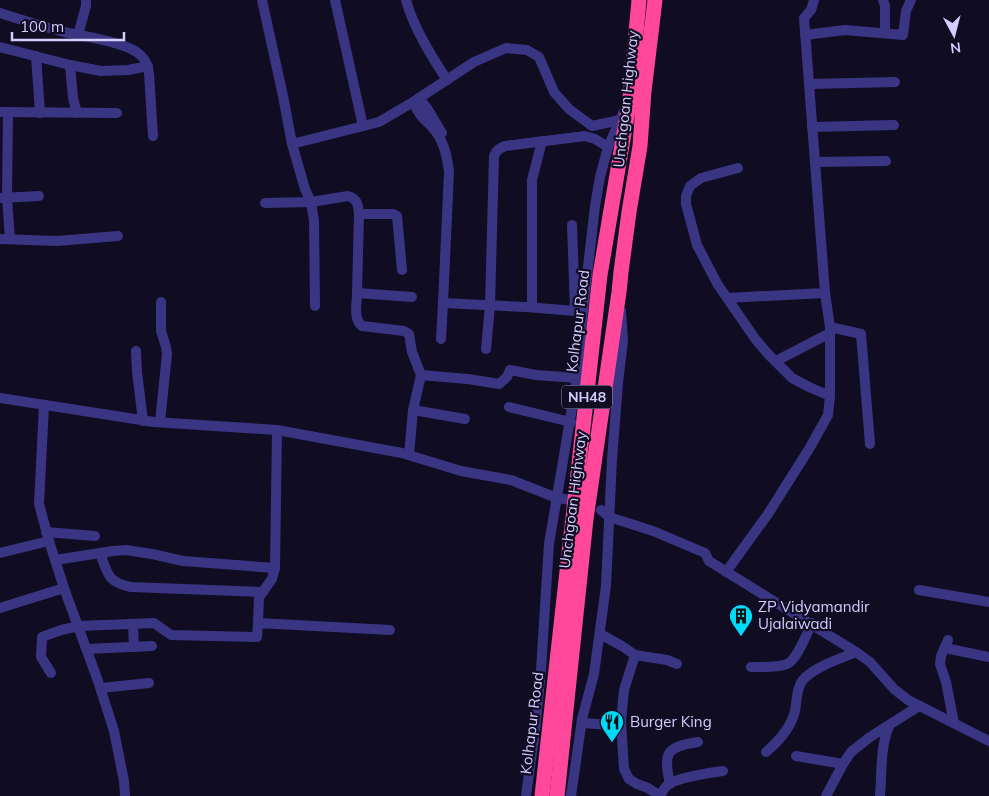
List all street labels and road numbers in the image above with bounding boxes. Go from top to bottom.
street label: Unchgoan Highway [609,29,642,169]
street label: Kolhapur Road [562,269,593,373]
road number: NH48 [562,386,612,408]
street label: Unchgoan Highway [555,430,590,570]
street label: Kolhapur Road [516,671,547,775]

